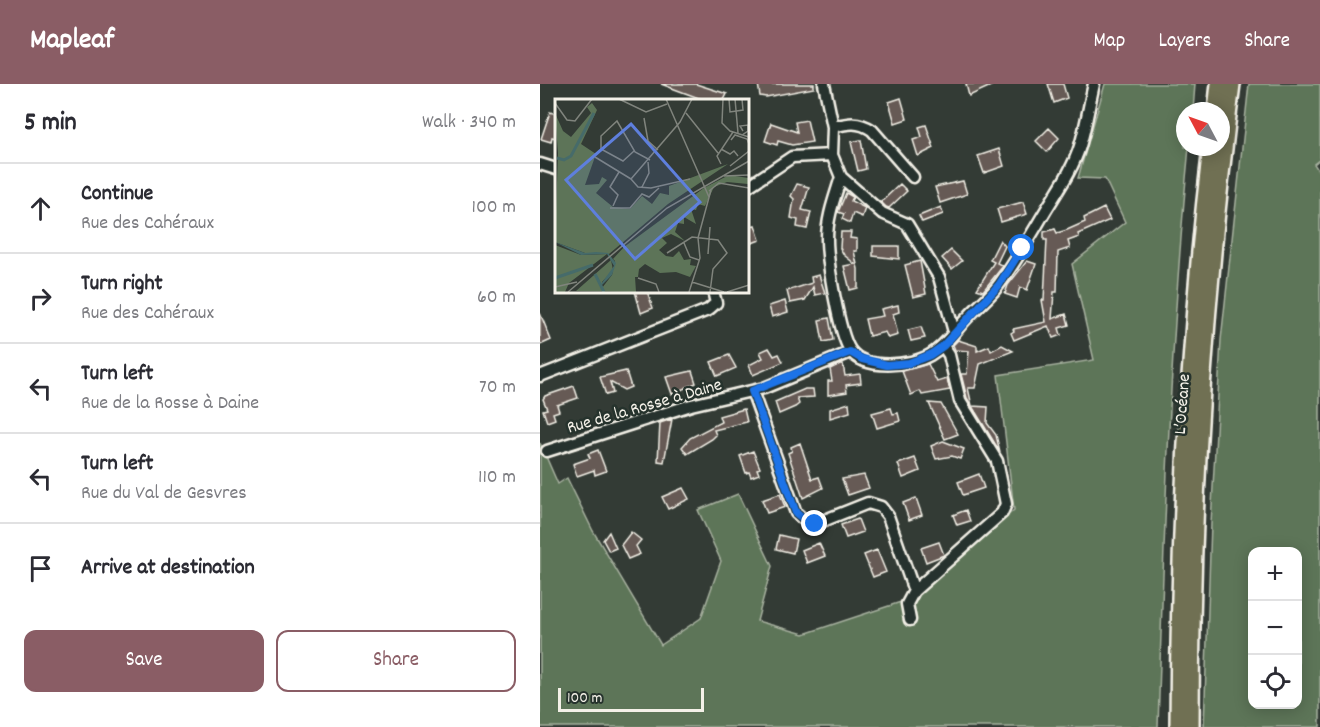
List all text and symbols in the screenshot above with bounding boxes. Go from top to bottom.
text: Mapleaf [30,22,114,62]
text: Map [1094,27,1125,57]
text: Layers [1158,27,1211,57]
text: Share [1244,27,1290,57]
inset map [555,99,748,292]
north arrow [1176,102,1230,156]
text: 5 min [24,105,77,142]
text: Walk · 340 m [422,109,516,137]
text: Continue [81,179,153,210]
icon: ahead [24,192,57,225]
text: 100 m [472,194,516,222]
text: Rue des Cahéraux [81,210,214,238]
route start [1008,234,1034,260]
text: Turn right [81,269,163,300]
icon: right [24,282,57,315]
text: 60 m [477,284,516,312]
text: Rue des Cahéraux [81,300,214,328]
text: Turn left [81,359,153,390]
icon: left [24,372,57,405]
street label: Rue de la Rosse à Daine [564,373,725,442]
street label: L’Océane [1169,373,1198,435]
text: 70 m [479,374,516,402]
text: Rue de la Rosse à Daine [81,390,259,418]
text: Turn left [81,449,153,480]
icon: left [24,462,57,495]
text: 110 m [478,464,516,492]
text: Rue du Val de Gesvres [81,480,247,508]
route end [801,510,827,536]
map controls [1248,547,1302,709]
button: + [1248,547,1302,601]
icon: arrive [24,552,57,585]
text: Arrive at destination [81,553,255,584]
button: − [1248,601,1302,655]
button: Save [24,630,264,692]
button: Share [276,630,516,692]
button: locate [1248,655,1302,709]
scale bar [558,685,704,712]
text: 100 m [567,687,603,710]

